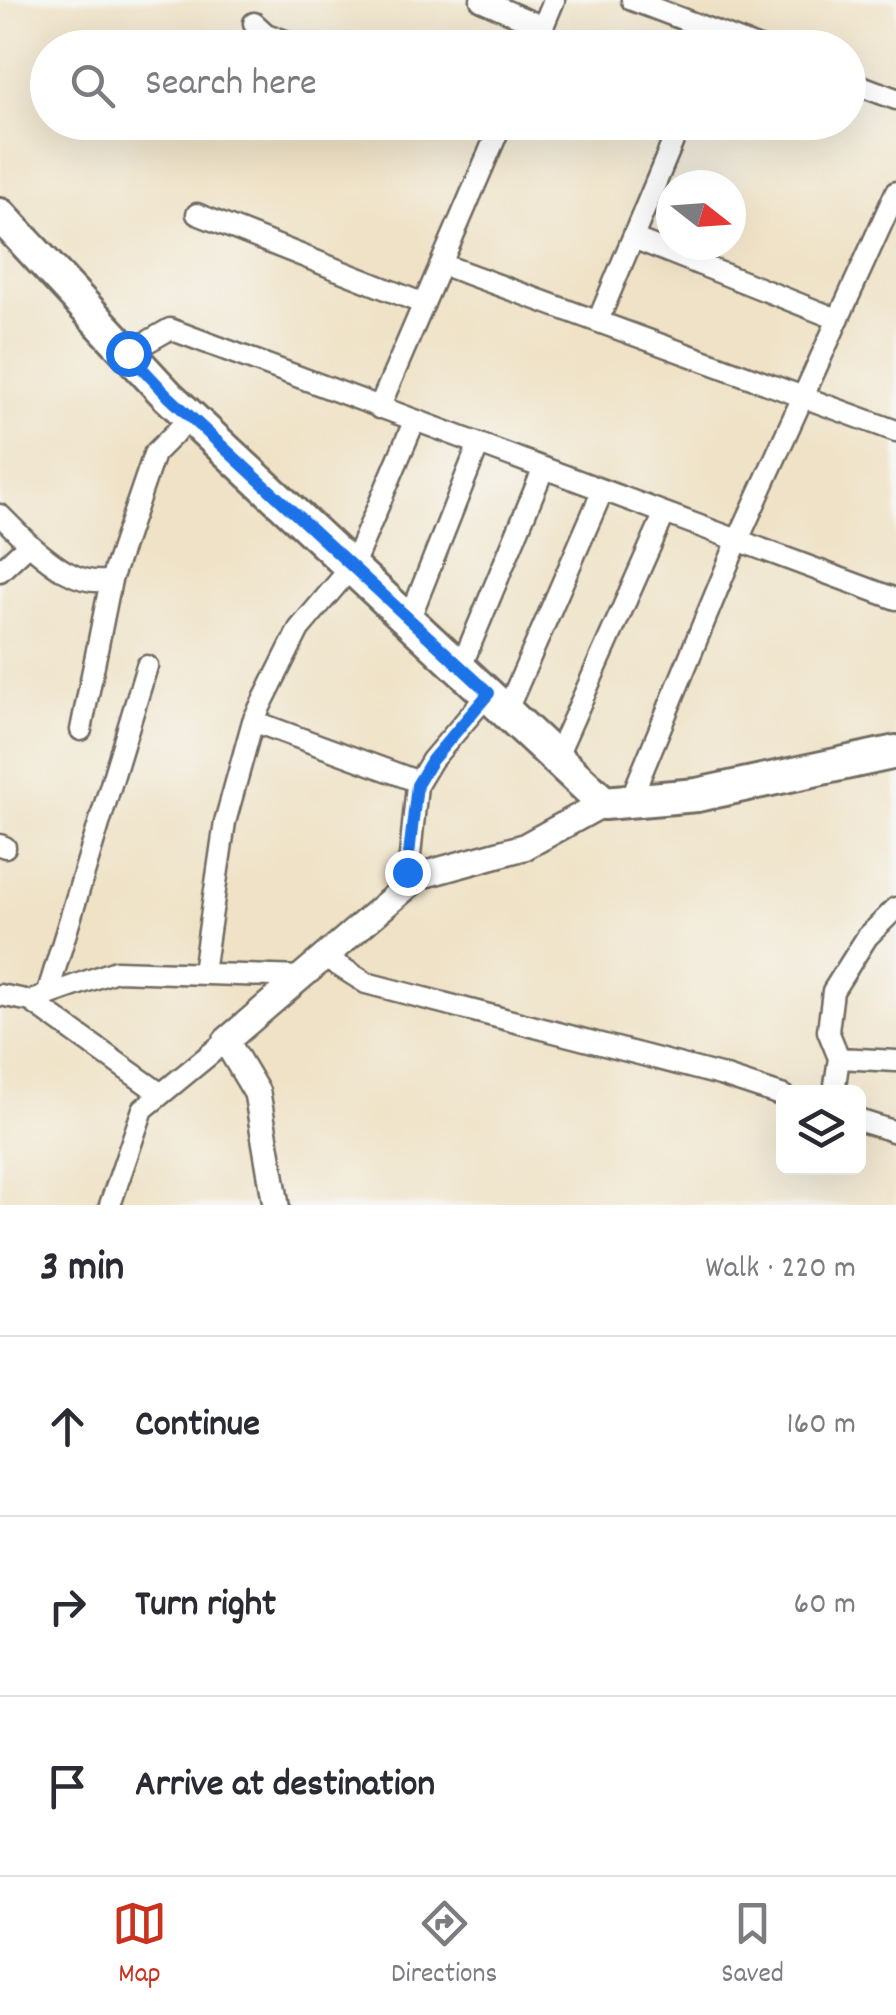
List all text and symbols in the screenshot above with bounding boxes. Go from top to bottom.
search box [30,30,866,140]
icon: search [65,58,120,113]
text: Search here [145,58,317,113]
north arrow [656,170,746,260]
route start [106,331,152,377]
route end [385,850,431,896]
map controls [776,1085,866,1175]
button: layers [776,1085,866,1175]
text: 3 min [40,1240,124,1300]
text: Walk · 220 m [705,1247,856,1293]
icon: ahead [40,1399,95,1454]
text: Continue [135,1399,260,1454]
text: 160 m [787,1403,856,1449]
icon: right [40,1579,95,1634]
text: Turn right [135,1579,276,1634]
text: 60 m [794,1583,856,1629]
icon: arrive [40,1759,95,1814]
text: Arrive at destination [135,1759,435,1814]
tab: Map [112,1896,167,1996]
tab: Directions [391,1896,497,1996]
tab: Saved [721,1896,784,1996]

